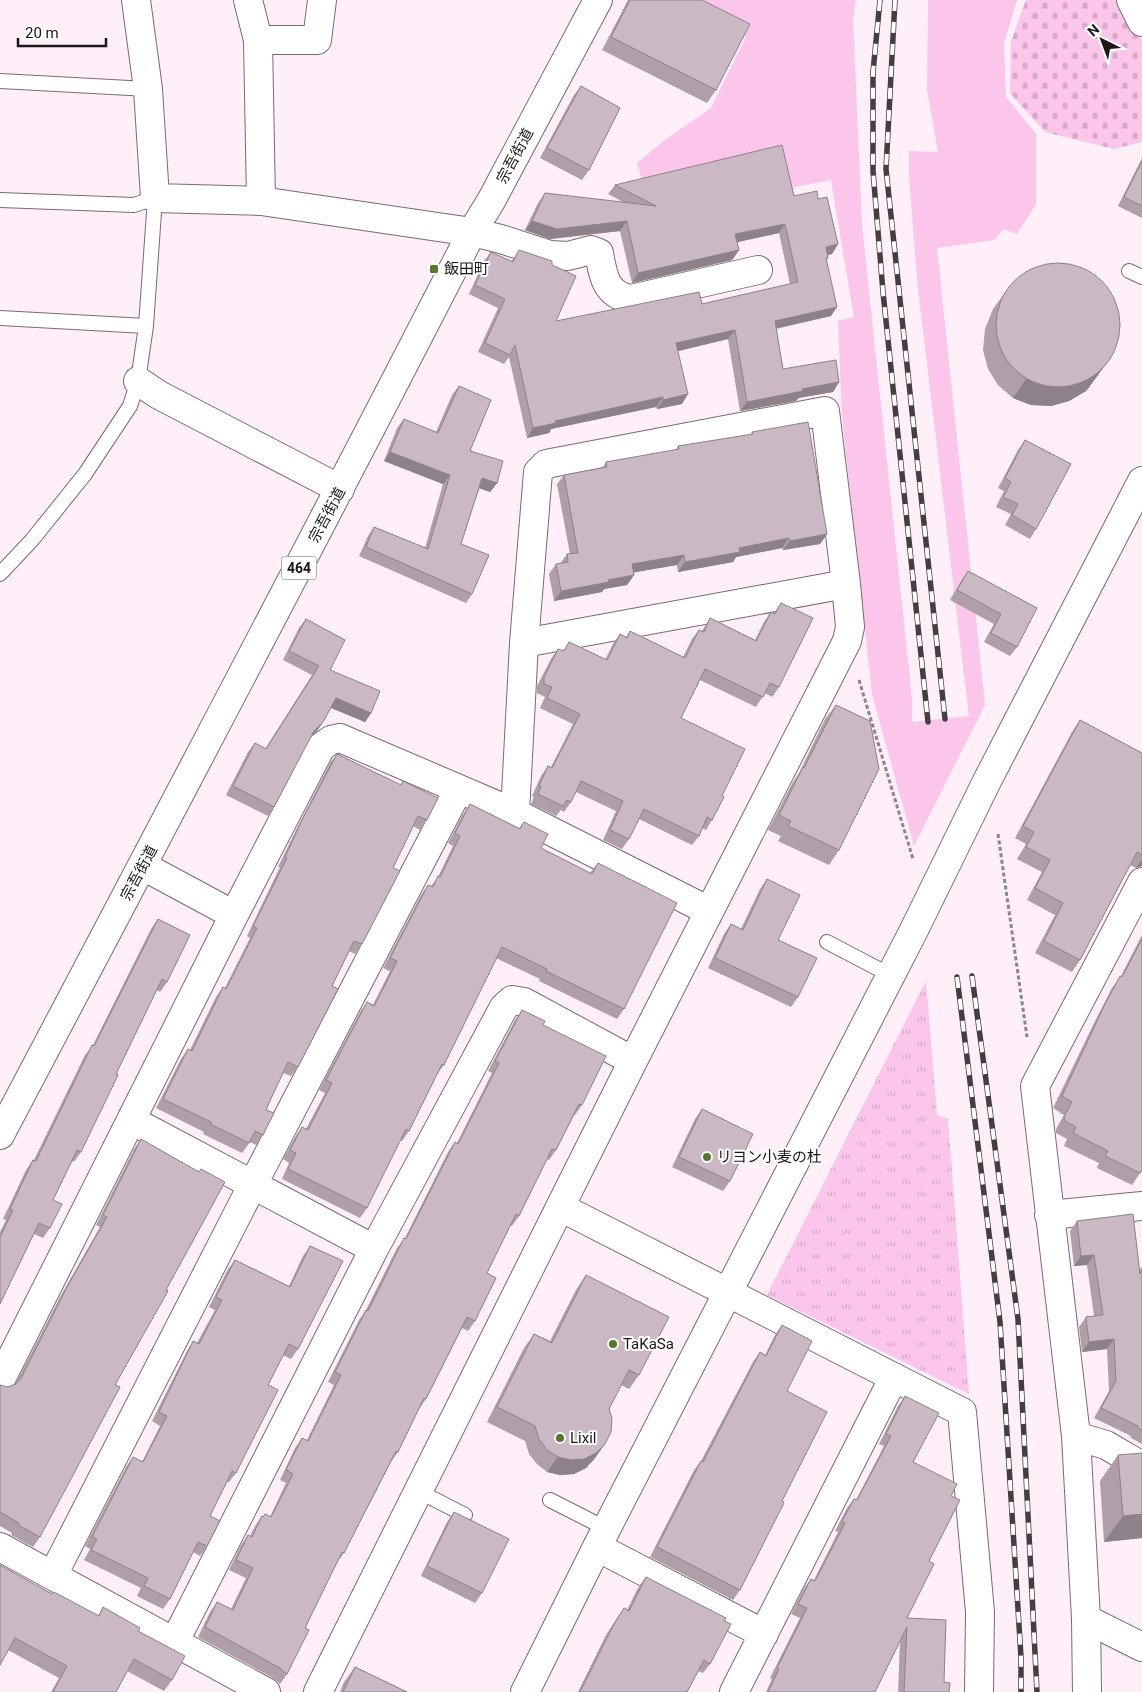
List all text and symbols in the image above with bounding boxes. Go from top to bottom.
scale bar [18,15,105,47]
north arrow [1077,15,1127,65]
text: N [1084,21,1102,40]
text: 20 m [25,24,59,42]
street label: 宗吾街道 [493,125,537,187]
place label: 飯田町 [444,260,489,278]
marker: 飯田町 [428,263,440,275]
street label: 宗吾街道 [305,484,349,546]
road number: 464 [282,556,316,580]
street label: 宗吾街道 [117,842,161,904]
place label: リヨン小麦の杜 [717,1148,822,1166]
marker: リヨン小麦の杜 [701,1151,713,1163]
place label: TaKaSa [623,1335,674,1353]
marker: TaKaSa [607,1338,619,1350]
place label: Lixil [570,1429,596,1447]
marker: Lixil [554,1432,566,1444]

